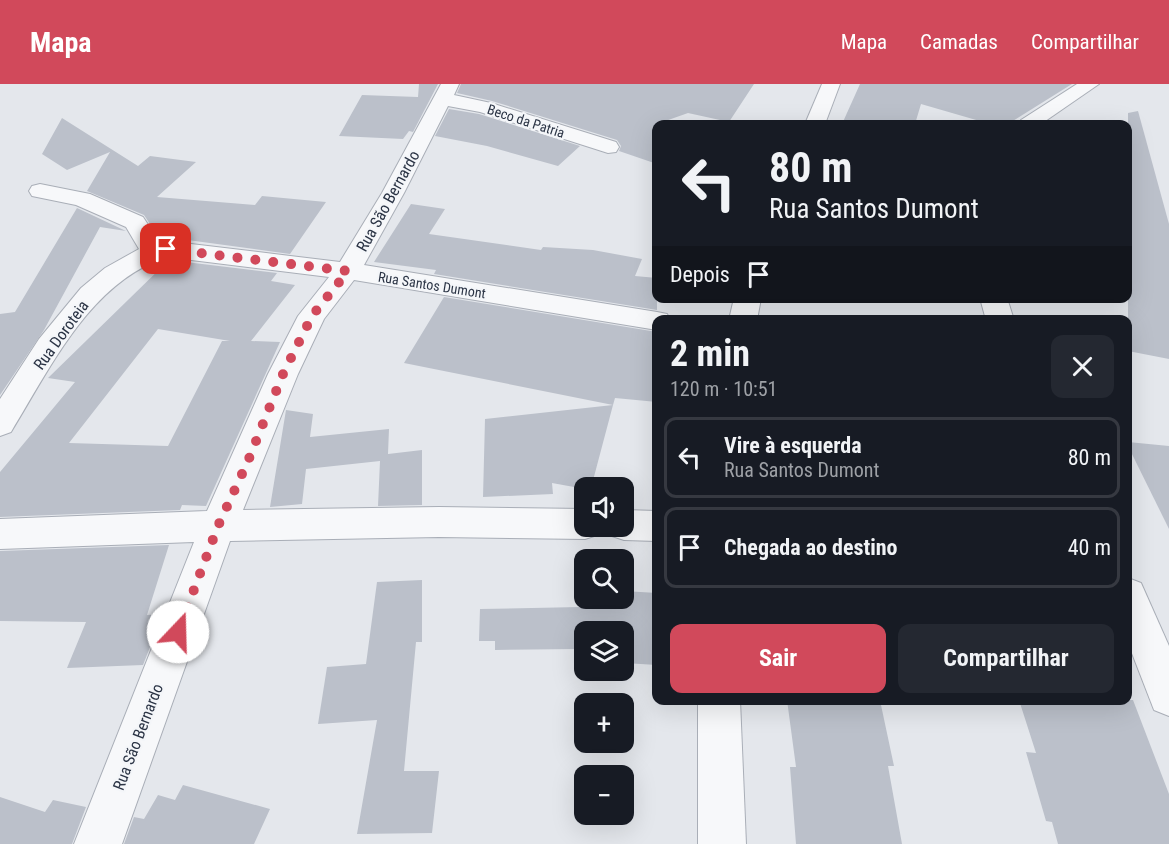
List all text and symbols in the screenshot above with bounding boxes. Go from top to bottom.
text: Mapa [30,26,91,59]
text: Mapa [841,30,887,54]
text: Camadas [920,30,998,54]
text: Compartilhar [1031,30,1139,54]
street label: Beco da Patria [485,101,567,141]
text: 80 m [769,143,852,192]
icon: left [670,144,748,222]
street label: Rua São Bernardo [352,147,424,255]
text: Rua Santos Dumont [769,193,979,225]
pin [140,223,191,274]
icon: arrive [149,232,182,265]
icon: arrive [742,258,775,291]
text: Depois [670,262,730,287]
street label: Rua Santos Dumont [377,269,487,301]
street label: Rua Doroteia [29,297,93,373]
text: 2 min [670,333,750,375]
button: close [1051,335,1114,398]
text: 120 m · 10:51 [670,377,777,401]
text: Vire à esquerda [724,433,862,458]
icon: left [673,441,706,474]
text: 80 m [1068,445,1111,470]
text: Rua Santos Dumont [724,458,879,482]
map controls [574,477,634,825]
button: sound [574,477,634,537]
icon: arrive [673,531,706,564]
text: Chegada ao destino [724,535,898,560]
text: 40 m [1068,535,1111,560]
button: search [574,549,634,609]
position arrow [146,600,210,664]
button: layers [574,621,634,681]
button: Sair [670,624,886,693]
button: Compartilhar [898,624,1114,693]
street label: Rua São Bernardo [109,681,167,793]
button: + [574,693,634,753]
button: − [574,765,634,825]

